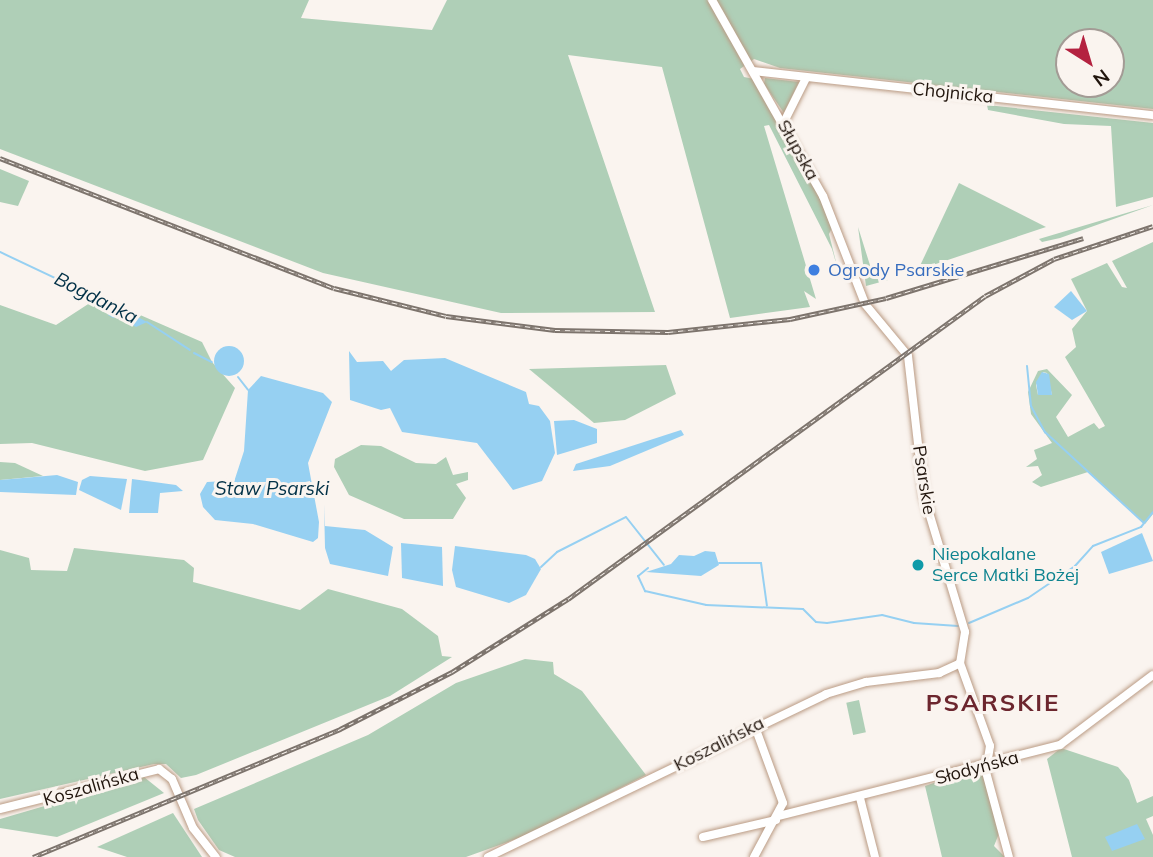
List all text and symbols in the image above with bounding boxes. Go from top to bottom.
north arrow [1055,28,1125,98]
text: N [1088,64,1114,92]
street label: Chojnicka [912,78,994,108]
street label: Słupska [773,116,823,184]
place label: Ogrody Psarskie [828,259,964,281]
marker: Ogrody Psarskie [806,262,822,278]
water label: Bogdanka [51,267,141,329]
street label: Psarskie [908,444,940,516]
water label: Staw Psarski [215,478,329,500]
place label: Niepokalane Serce Matki Bożej [932,544,1079,586]
marker: Niepokalane Serce Matki Bożej [910,557,926,573]
district label: PSARSKIE [927,689,1059,717]
street label: Koszalińska [670,712,768,776]
street label: Słodyńska [933,746,1021,790]
street label: Koszalińska [41,763,141,811]

